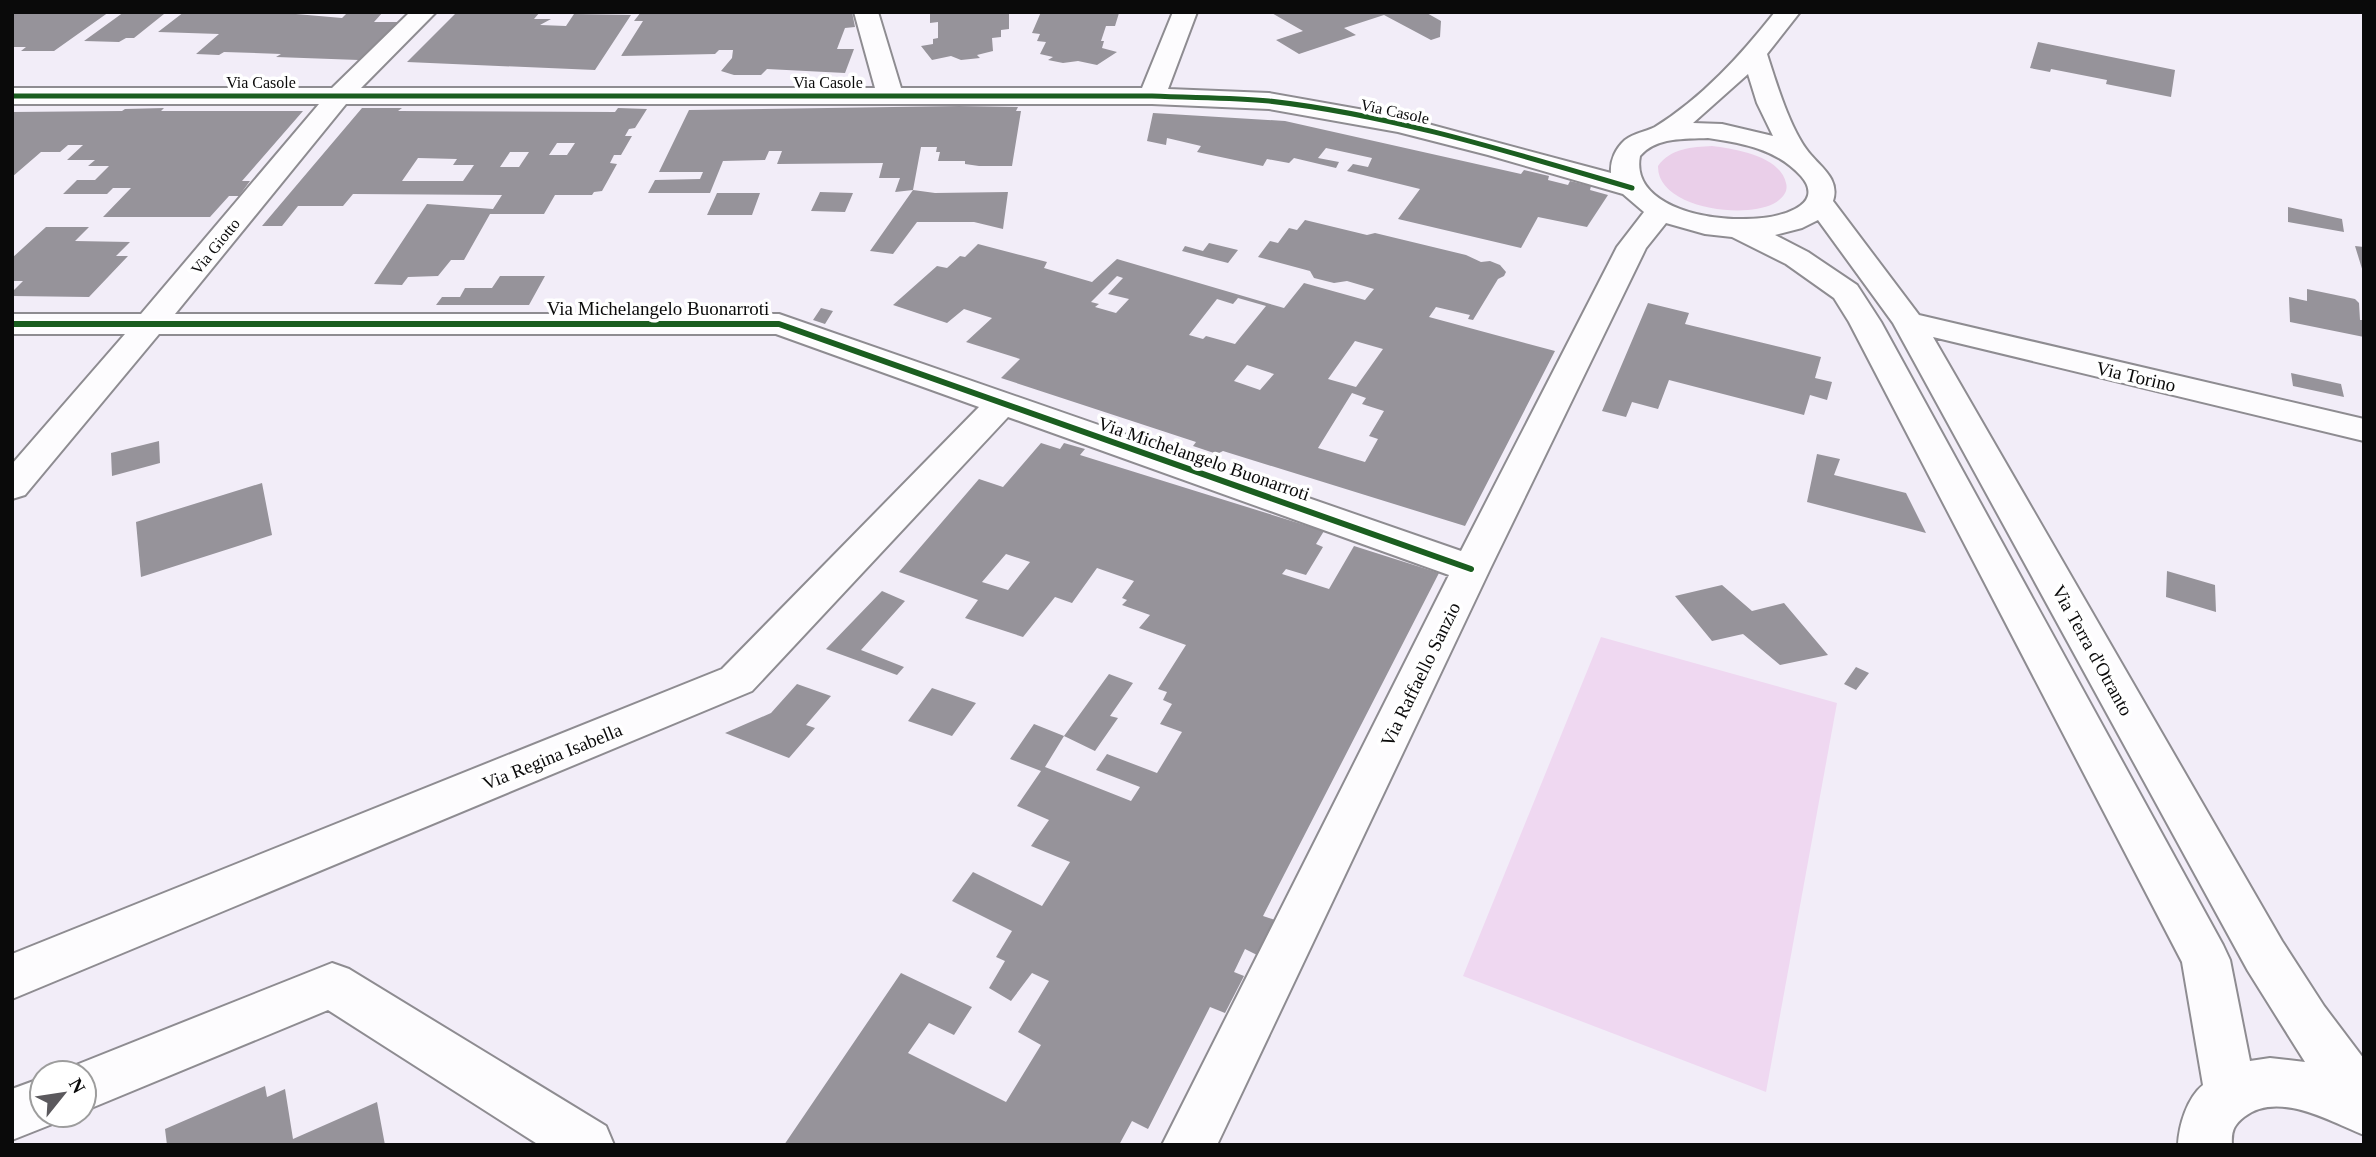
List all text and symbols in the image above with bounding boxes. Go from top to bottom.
street label: Via Casole [226,74,296,91]
street label: Via Casole [793,74,863,91]
street label: Via Casole [1359,96,1431,127]
street label: Via Giotto [188,215,243,278]
street label: Via Michelangelo Buonarroti [547,298,769,319]
street label: Via Torino [2094,357,2178,396]
street label: Via Michelangelo Buonarroti [1095,412,1312,505]
street label: Via Terra d'Otranto [2048,581,2137,719]
street label: Via Raffaello Sanzio [1376,599,1464,750]
street label: Via Regina Isabella [479,719,626,794]
north arrow [28,1059,98,1129]
text: N [65,1075,90,1097]

